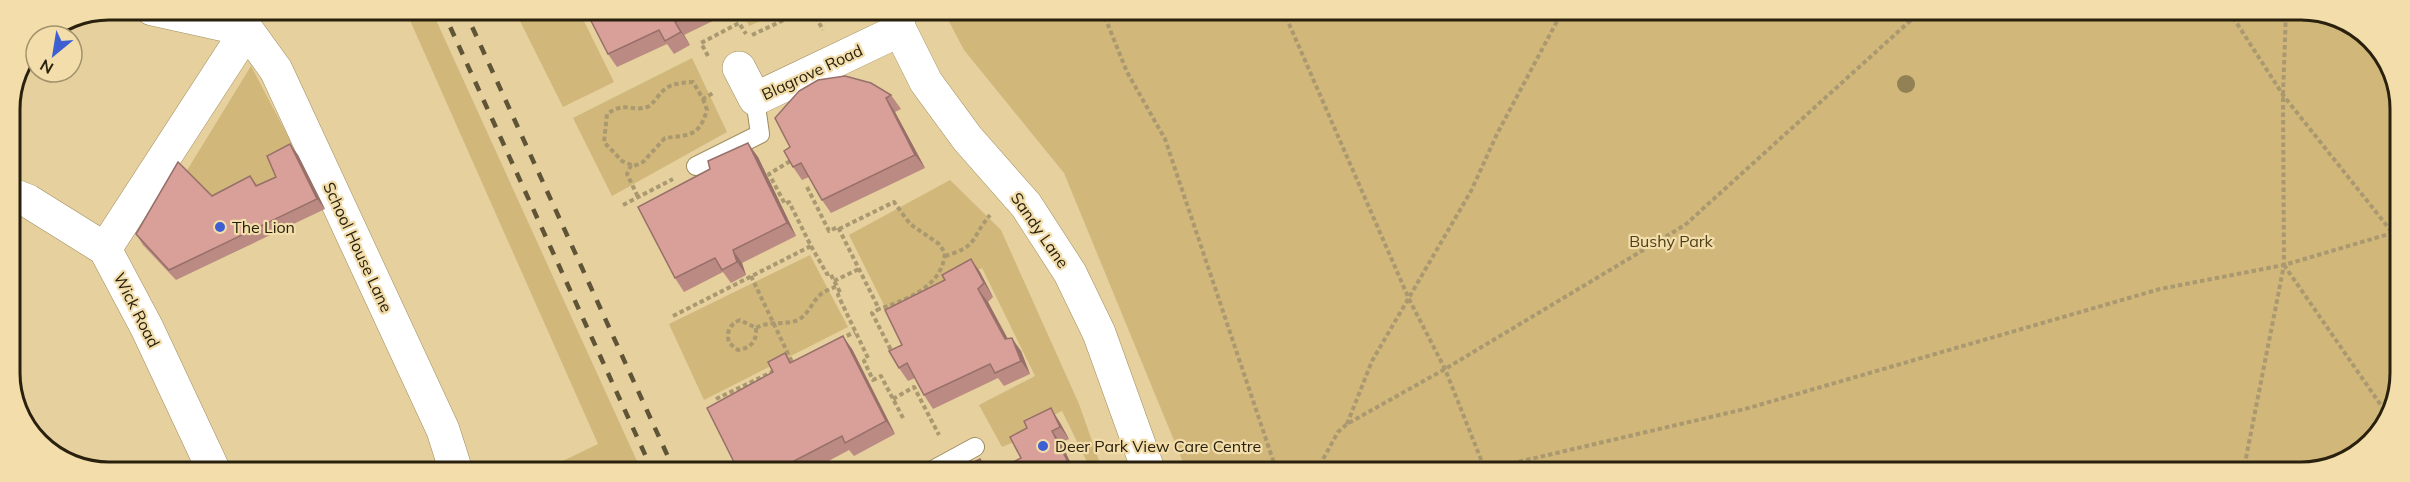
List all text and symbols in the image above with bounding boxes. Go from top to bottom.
north arrow [24,24,84,84]
street label: Blagrove Road [758,40,866,104]
text: N [36,55,57,79]
street label: School House Lane [319,179,397,315]
street label: Sandy Lane [1007,188,1073,272]
place label: The Lion [232,217,295,237]
marker: The Lion [213,220,227,234]
park label: Bushy Park [1629,231,1714,251]
street label: Wick Road [110,269,164,351]
place label: Deer Park View Care Centre [1055,436,1261,456]
marker: Deer Park View Care Centre [1036,439,1050,453]

